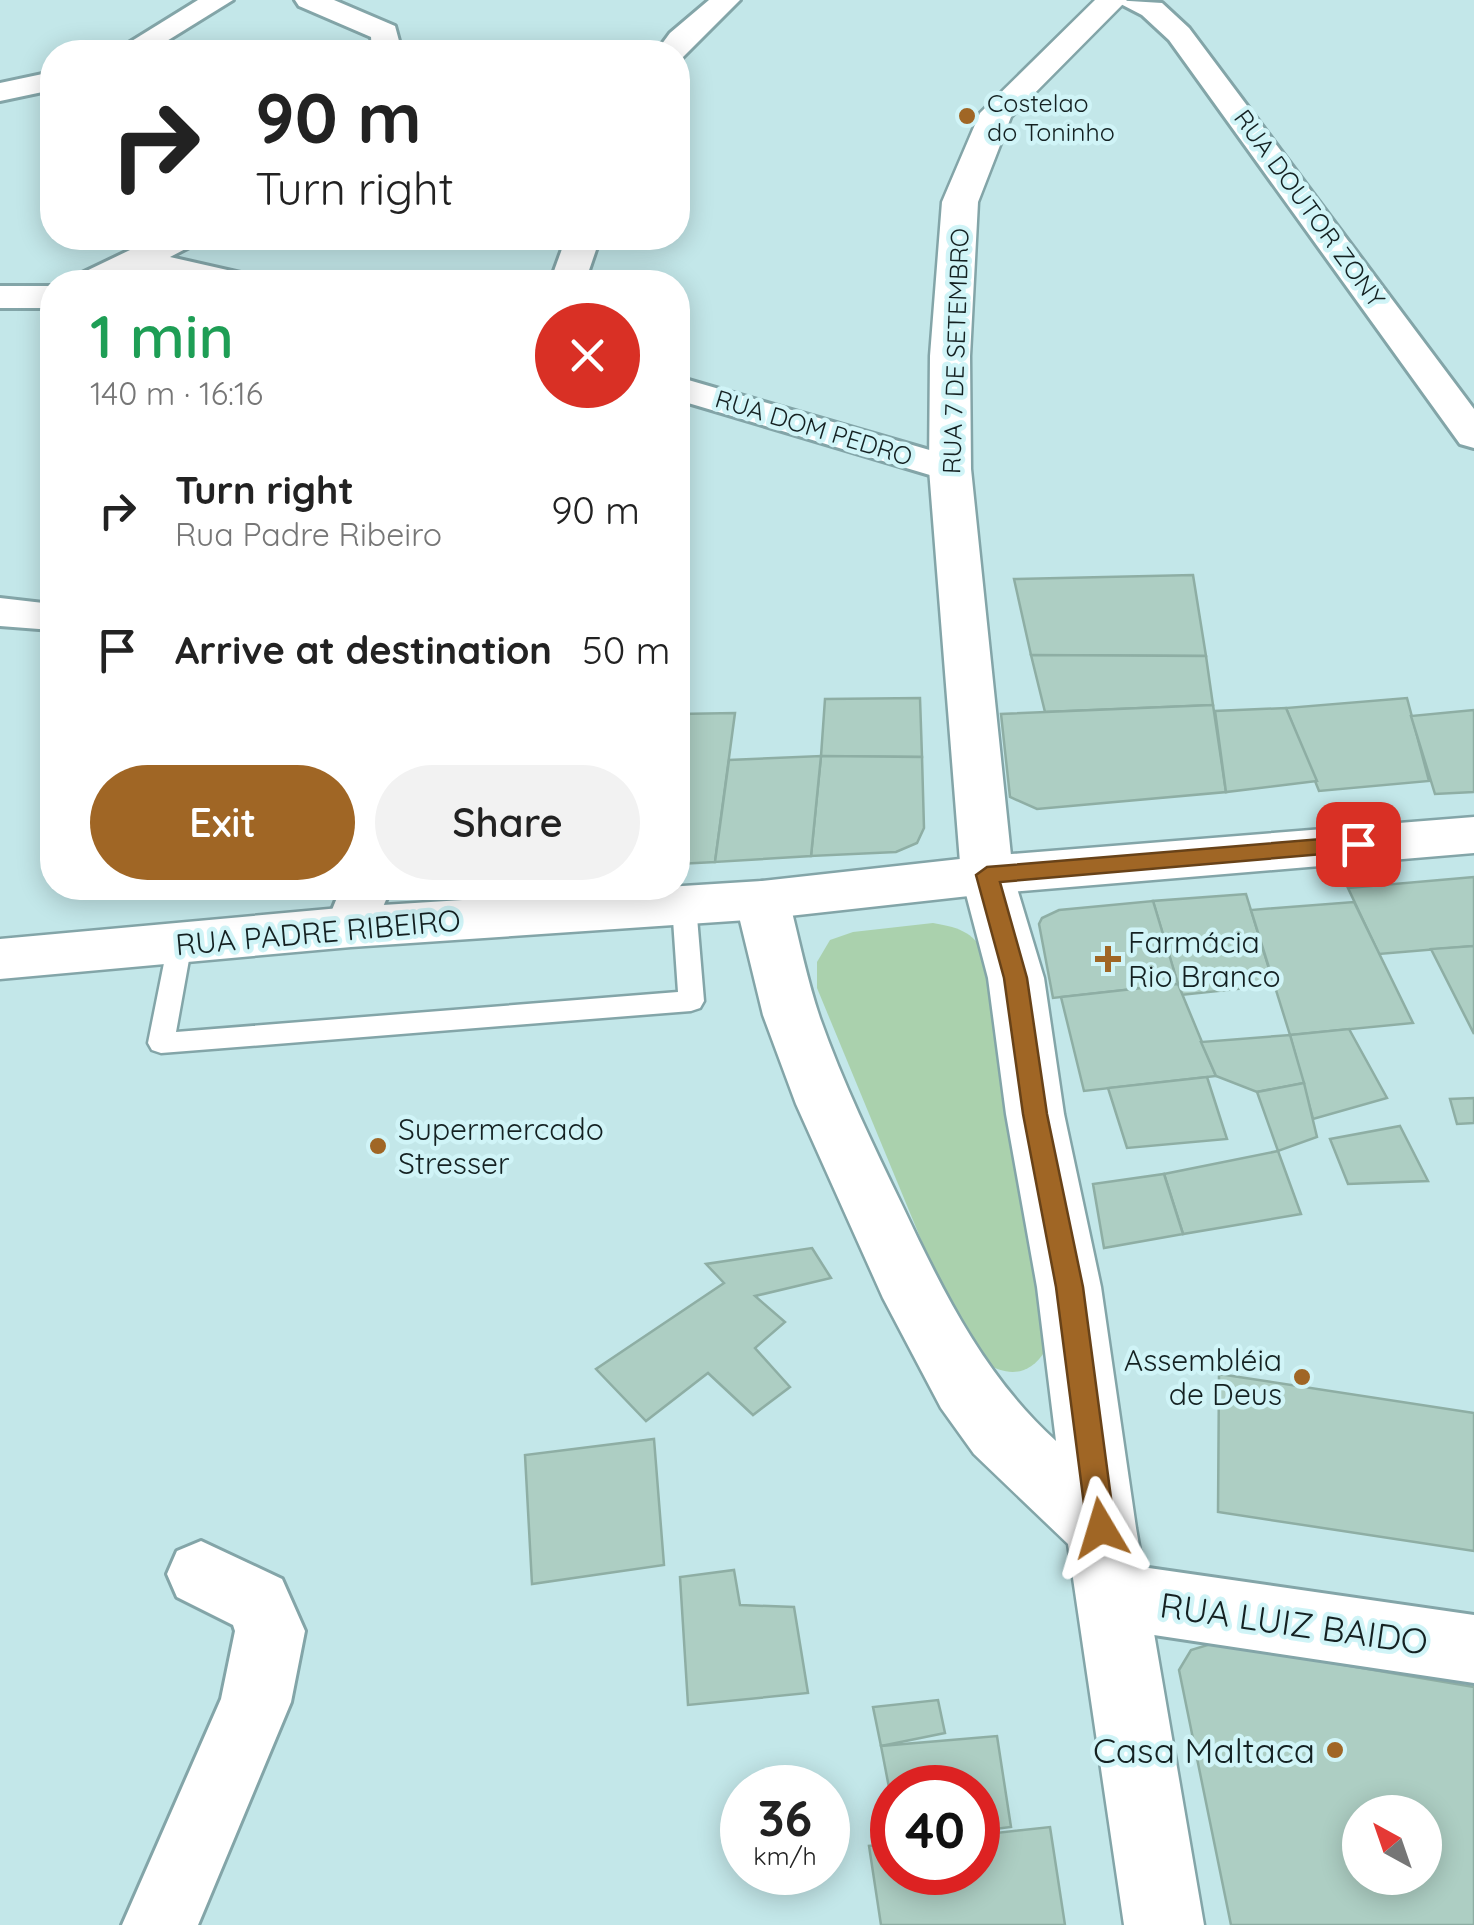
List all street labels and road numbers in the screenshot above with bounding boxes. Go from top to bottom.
street label: RUA DOUTOR ZONY [1228,103,1392,313]
street label: RUA 7 DE SETEMBRO [935,228,975,474]
street label: RUA DOM PEDRO [712,382,916,472]
street label: RUA PADRE RIBEIRO [174,901,462,963]
street label: RUA LUIZ BAIDO [1157,1582,1431,1664]

